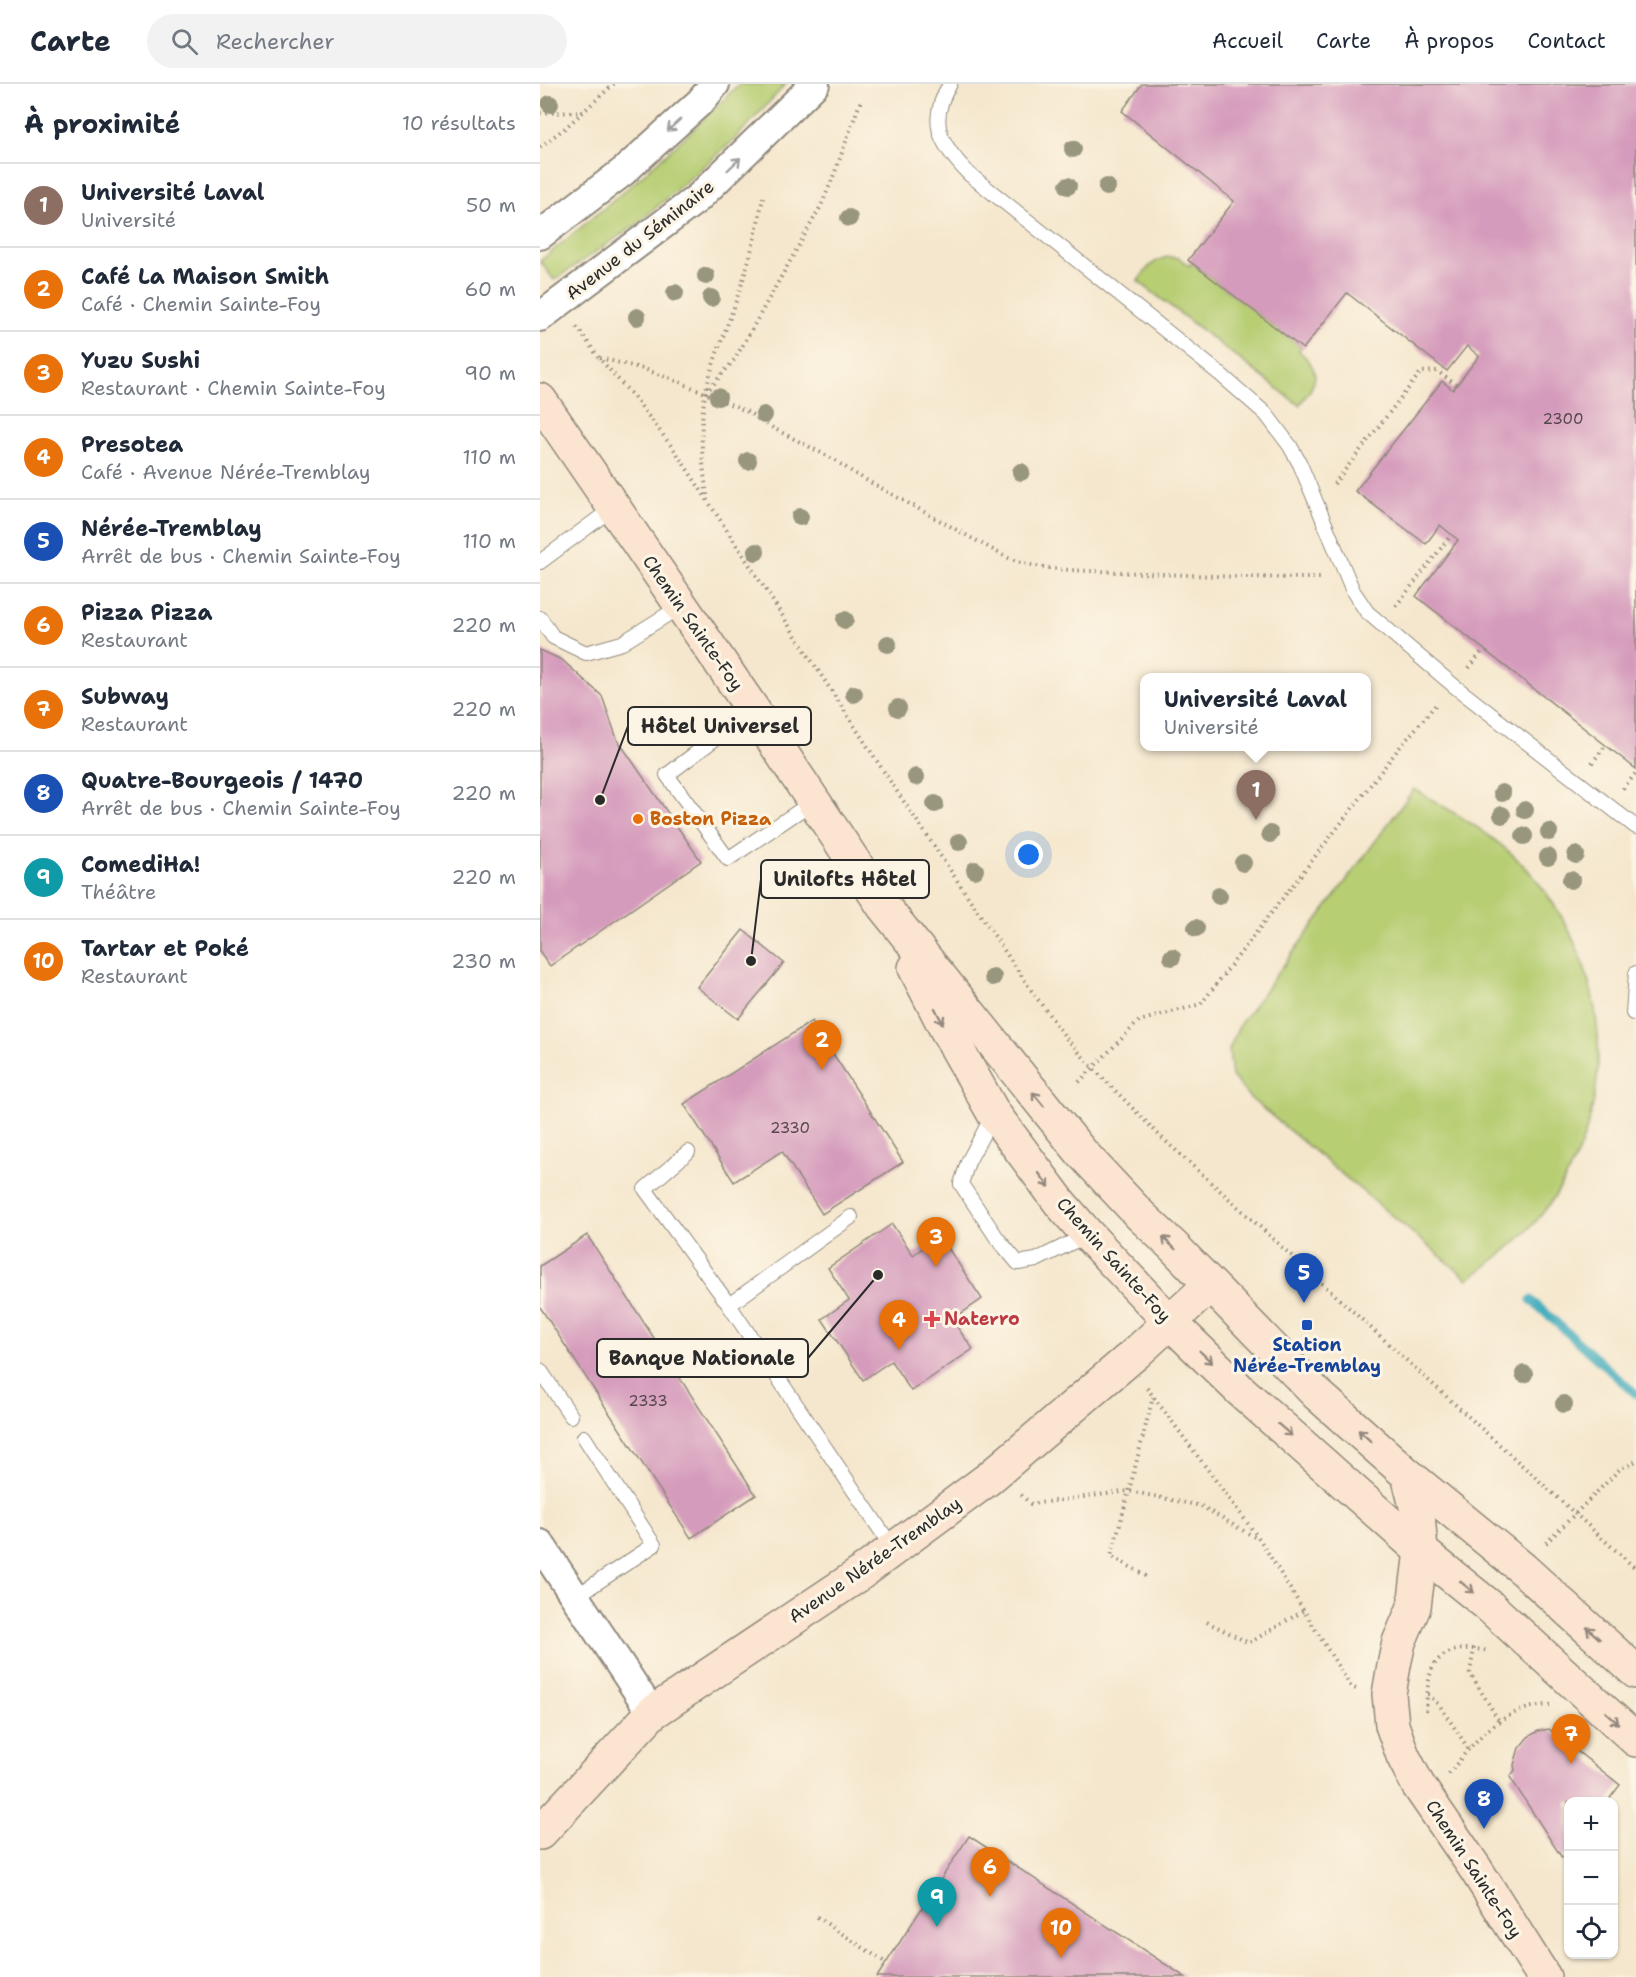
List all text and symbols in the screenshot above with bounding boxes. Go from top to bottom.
search box [147,14,567,68]
text: Carte [30,22,111,60]
icon: search [168,25,201,58]
text: Rechercher [216,27,335,56]
text: Accueil [1212,27,1283,55]
text: Carte [1316,27,1371,55]
text: À propos [1404,27,1494,55]
text: Contact [1527,27,1606,55]
text: À proximité [24,106,180,141]
text: 10 résultats [402,110,516,136]
one-way arrow [667,118,682,132]
one-way arrow [726,156,741,171]
street label: Avenue du Séminaire [561,175,719,305]
text: Université Laval [81,178,264,207]
text: 1 [39,192,48,218]
text: 50 m [466,192,516,218]
text: Université [81,207,176,233]
text: Café La Maison Smith [81,262,329,291]
text: 2 [37,276,51,302]
text: 60 m [464,276,516,302]
text: Café · Chemin Sainte-Foy [81,291,321,317]
text: Yuzu Sushi [81,346,200,375]
text: 3 [37,360,51,386]
text: 90 m [464,360,516,386]
text: Restaurant · Chemin Sainte-Foy [81,375,386,401]
house number: 2300 [1543,409,1583,429]
text: Presotea [81,430,183,459]
text: 4 [37,444,51,470]
text: 110 m [462,444,516,470]
text: Café · Avenue Nérée-Tremblay [81,459,371,485]
text: Nérée-Tremblay [81,514,262,543]
text: 5 [37,528,50,554]
text: 110 m [462,528,516,554]
text: Arrêt de bus · Chemin Sainte-Foy [81,543,401,569]
street label: Chemin Sainte-Foy [637,550,749,696]
text: Pizza Pizza [81,598,213,627]
text: 6 [37,612,51,638]
text: 220 m [452,612,516,638]
text: Restaurant [81,627,188,653]
popup [1140,673,1371,751]
text: Subway [81,682,169,711]
text: Université Laval [1164,685,1347,714]
text: 7 [37,696,51,722]
text: 220 m [452,696,516,722]
callout: Hôtel Universel [628,707,811,745]
text: Restaurant [81,711,188,737]
text: Hôtel Universel [641,713,799,739]
text: Université [1164,714,1259,740]
text: Quatre-Bourgeois / 1470 [81,766,363,795]
pin: 1 [1236,770,1276,820]
text: 8 [37,780,51,806]
text: 220 m [452,780,516,806]
text: Arrêt de bus · Chemin Sainte-Foy [81,795,401,821]
place label: Boston Pizza [650,807,772,831]
marker: Boston Pizza [631,812,645,826]
your location [1014,840,1043,869]
text: ComediHa! [81,850,200,879]
callout: Unilofts Hôtel [761,860,929,898]
text: 9 [37,864,51,890]
text: 220 m [452,864,516,890]
text: Unilofts Hôtel [773,866,917,892]
text: Théâtre [81,879,156,905]
text: Tartar et Poké [81,934,249,963]
text: 10 [32,948,55,974]
text: 230 m [451,948,516,974]
text: Restaurant [81,963,188,989]
one-way arrow [934,1006,945,1024]
pin: 2 [802,1020,842,1070]
one-way arrow [1032,1091,1045,1107]
house number: 2330 [770,1118,810,1138]
one-way arrow [1037,1172,1050,1188]
street label: Chemin Sainte-Foy [1051,1192,1177,1328]
pin: 3 [916,1218,956,1267]
one-way arrow [1162,1236,1177,1250]
pin: 5 [1284,1254,1323,1303]
pin: 4 [880,1300,918,1350]
place label: Naterro [944,1307,1020,1331]
marker: Naterro [925,1312,939,1326]
marker: Station Nérée-Tremblay [1300,1318,1314,1332]
place label: Station Nérée-Tremblay [1233,1333,1381,1378]
callout: Banque Nationale [597,1339,808,1377]
text: Banque Nationale [609,1345,795,1371]
one-way arrow [1198,1349,1213,1364]
house number: 2333 [628,1391,668,1411]
one-way arrow [1277,1423,1292,1437]
one-way arrow [1357,1429,1372,1443]
street label: Avenue Nérée-Tremblay [784,1491,966,1629]
one-way arrow [1459,1581,1475,1594]
one-way arrow [1585,1626,1600,1640]
one-way arrow [1604,1711,1619,1725]
pin: 7 [1552,1714,1590,1764]
pin: 8 [1464,1780,1504,1829]
street label: Chemin Sainte-Foy [1420,1795,1528,1943]
map controls [1564,1797,1618,1959]
button: + [1564,1797,1618,1851]
pin: 6 [970,1848,1010,1897]
button: − [1564,1851,1618,1905]
pin: 9 [918,1878,956,1927]
button: locate [1564,1905,1618,1959]
pin: 10 [1042,1908,1080,1958]

